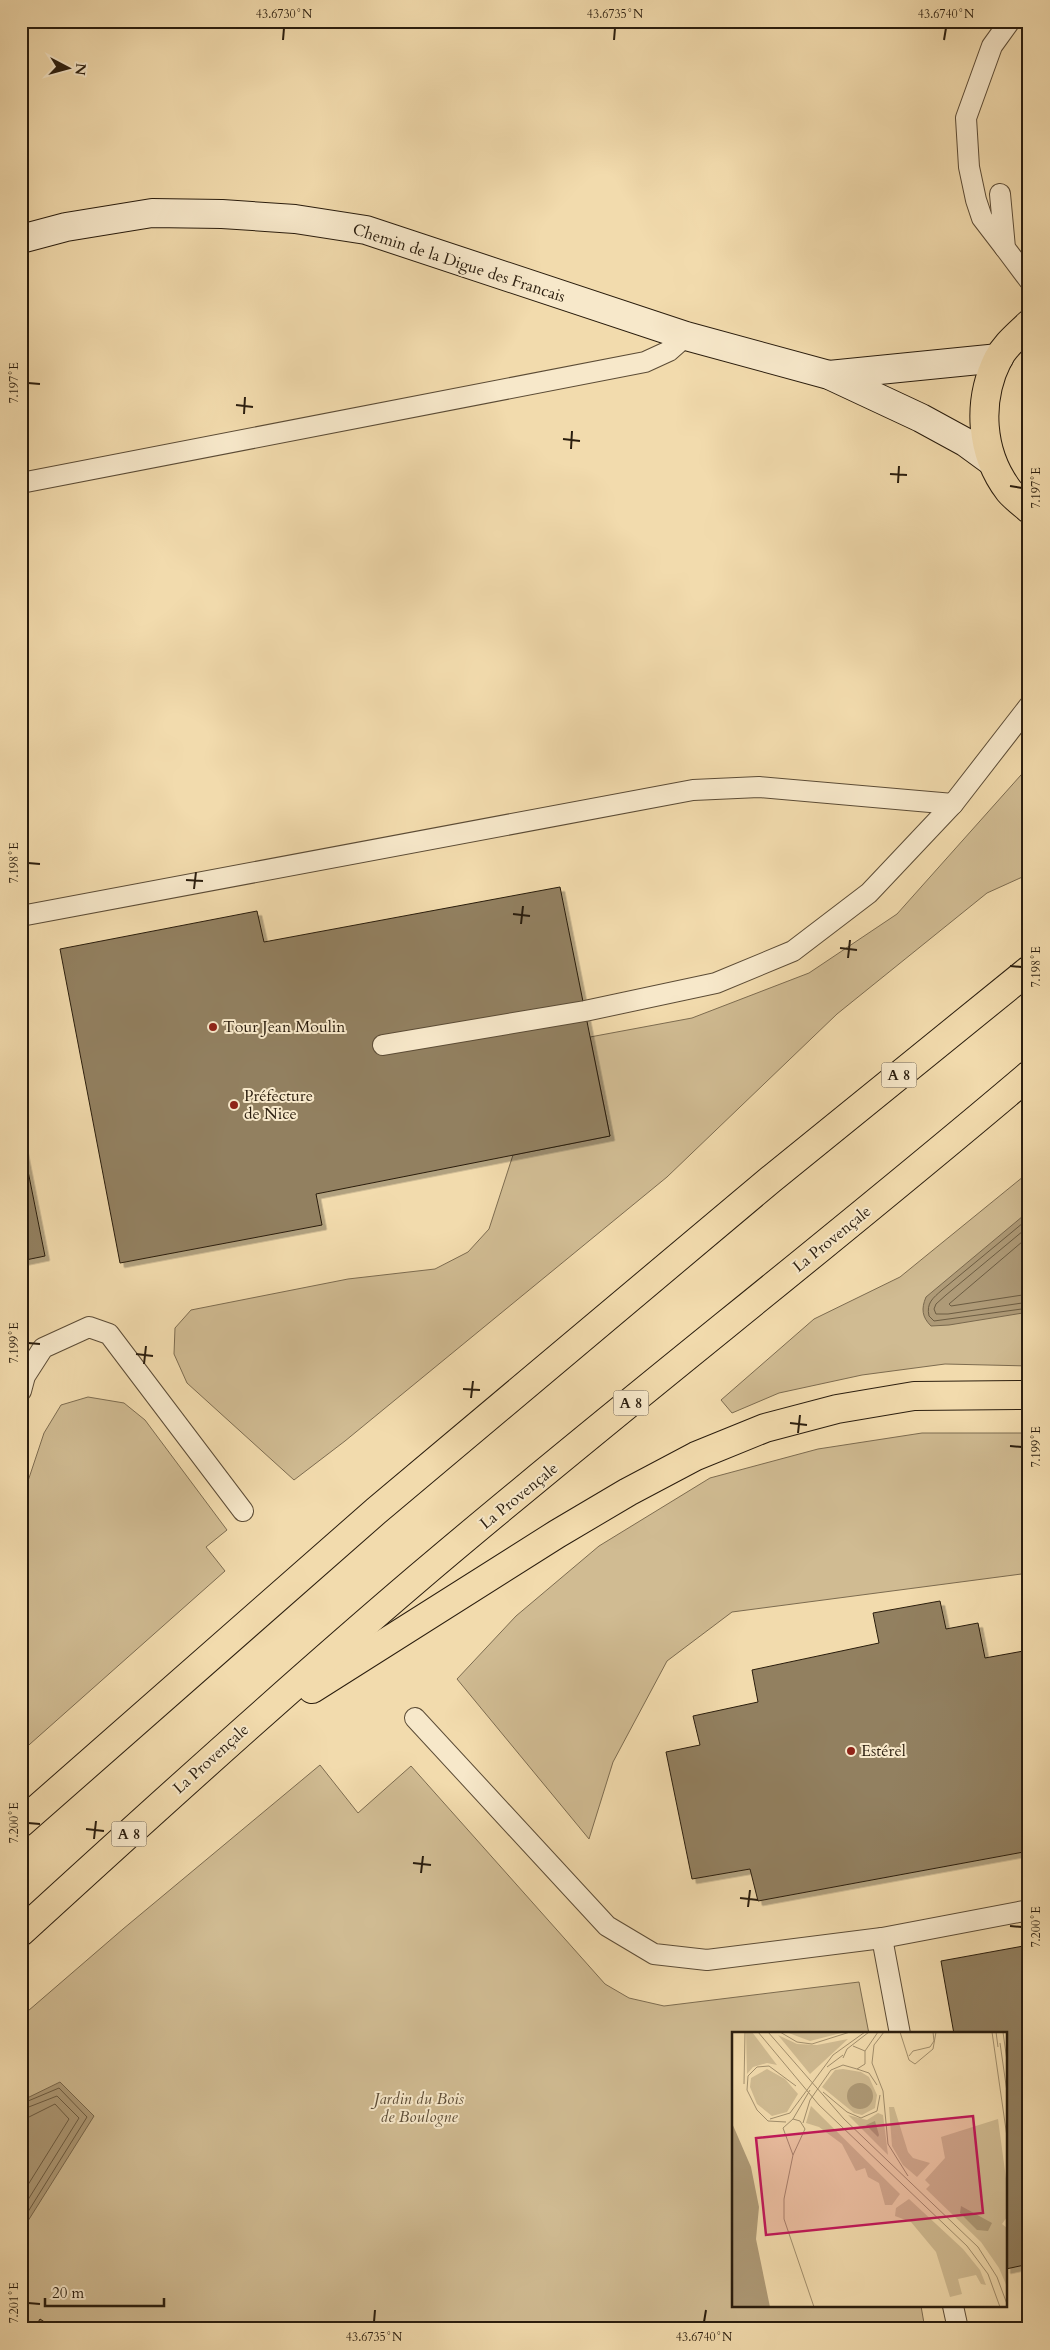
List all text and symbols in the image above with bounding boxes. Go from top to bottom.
text: 43.6730°N [256,6,313,22]
text: 43.6735°N [587,6,644,22]
text: 43.6740°N [918,6,975,22]
north arrow [42,42,92,92]
text: N [70,62,91,76]
street label: Chemin de la Digue des Francais [350,218,568,308]
text: 7.197°E [6,362,22,404]
text: 7.197°E [1028,467,1044,509]
text: 7.198°E [6,842,22,884]
text: 7.198°E [1028,946,1044,988]
place label: Tour Jean Moulin [223,1016,345,1038]
marker: Tour Jean Moulin [207,1021,219,1033]
road number: A 8 [882,1062,916,1088]
place label: Préfecture de Nice [244,1085,313,1125]
marker: Préfecture de Nice [228,1099,240,1111]
street label: La Provençale [788,1201,876,1277]
text: 7.199°E [6,1322,22,1364]
road number: A 8 [614,1390,648,1416]
text: 7.199°E [1028,1426,1044,1468]
street label: La Provençale [475,1458,563,1534]
street label: La Provençale [168,1719,254,1799]
place label: Estérel [861,1740,906,1762]
marker: Estérel [845,1745,857,1757]
text: 7.200°E [6,1802,22,1844]
road number: A 8 [112,1822,146,1846]
text: 7.200°E [1028,1906,1044,1948]
inset map [732,2032,1008,2308]
park label: Jardin du Bois de Boulogne [370,2088,464,2128]
scale bar [45,2275,164,2307]
text: 7.201°E [6,2282,22,2324]
text: 20 m [52,2283,84,2303]
text: 43.6735°N [346,2329,403,2345]
text: 43.6740°N [676,2329,733,2345]

